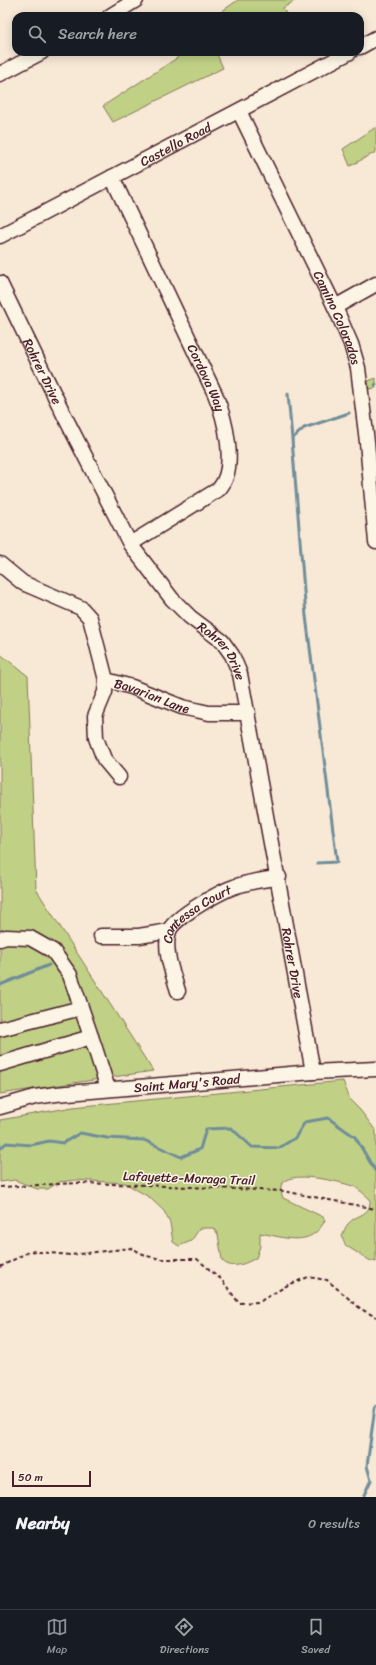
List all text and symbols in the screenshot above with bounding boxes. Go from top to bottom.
search box [12,12,364,56]
text: Search here [58,21,137,47]
icon: search [26,23,48,45]
street label: Castello Road [135,115,216,172]
street label: Camino Colorados [307,266,368,368]
street label: Rohrer Drive [17,334,69,409]
street label: Cordova Way [181,340,232,415]
street label: Rohrer Drive [193,615,252,682]
street label: Bavarian Lane [112,671,192,720]
street label: Contessa Court [156,878,236,944]
street label: Rohrer Drive [275,926,311,1001]
street label: Saint Mary's Road [133,1067,242,1099]
street label: Lafayette-Moraga Trail [122,1164,256,1192]
text: 50 m [18,1468,43,1487]
scale bar [12,1469,91,1488]
text: Nearby [16,1508,70,1538]
text: 0 results [308,1512,360,1535]
tab: Map [46,1616,68,1659]
tab: Directions [160,1616,209,1659]
tab: Saved [301,1616,330,1659]

